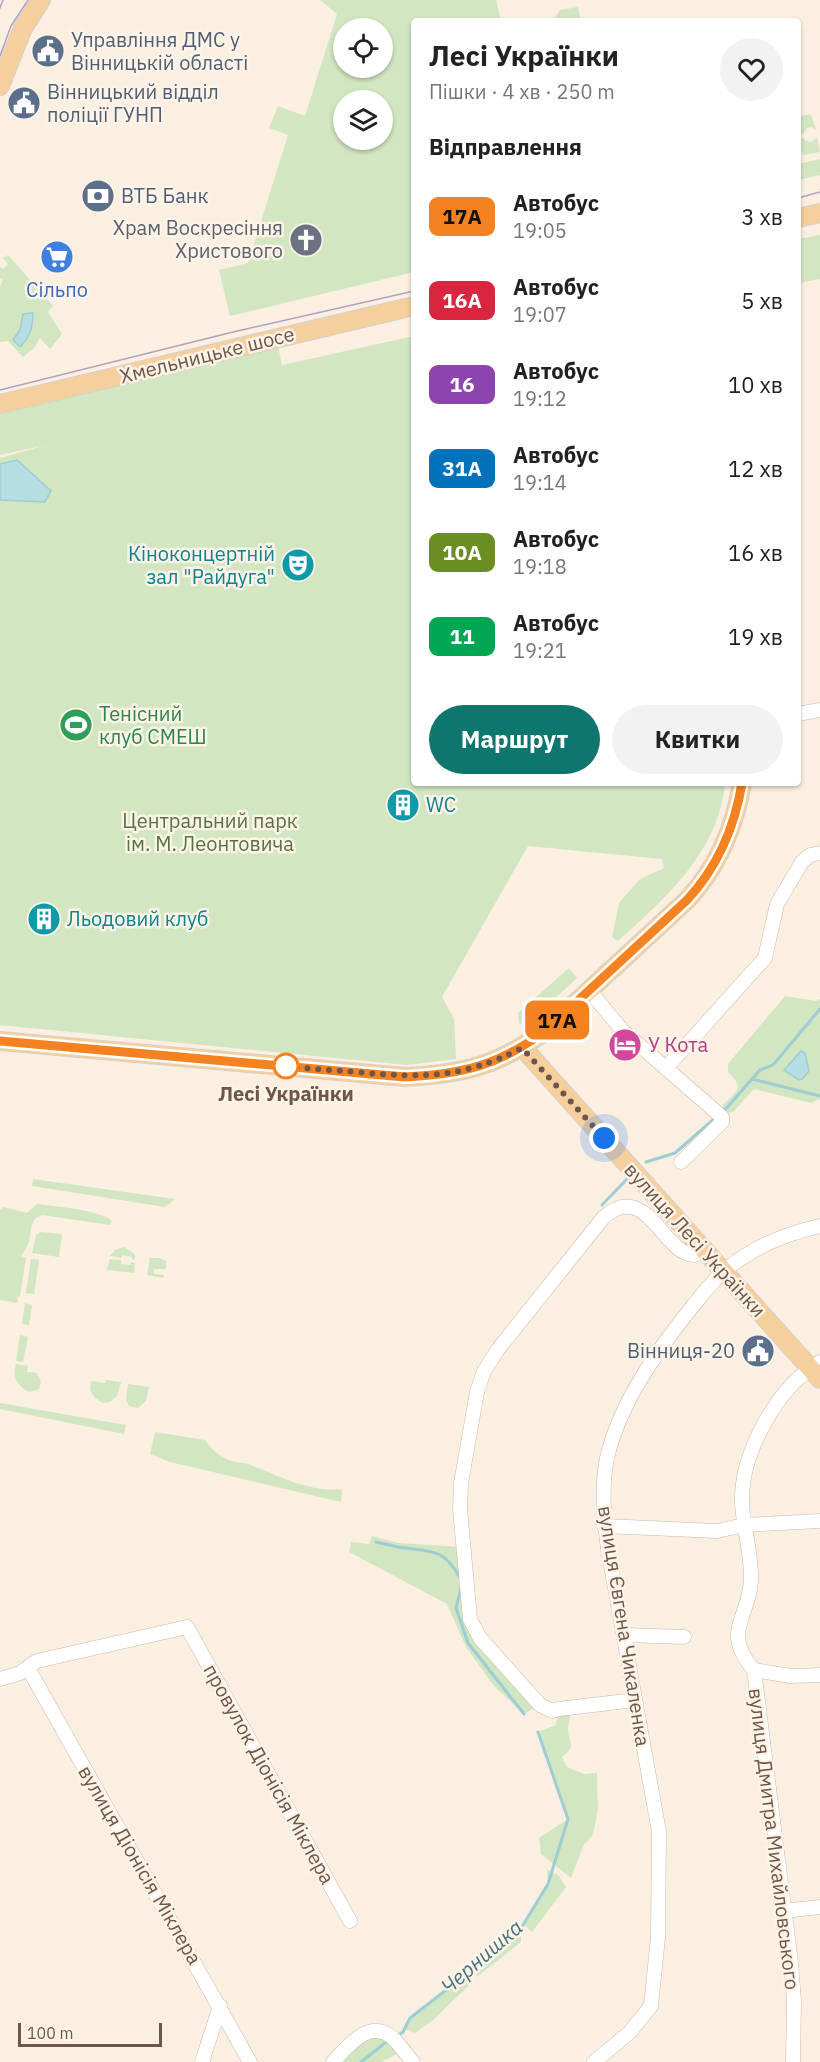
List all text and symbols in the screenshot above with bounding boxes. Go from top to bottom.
map controls [333,18,393,150]
button: locate [333,18,393,78]
place label: Управління ДМС у Вінницькій області [71,26,248,76]
public building icon: Управління ДМС у Вінницькій області [30,33,66,69]
text: Лесі Українки [429,37,619,74]
button: heart [720,38,783,101]
place label: Вінницький відділ поліції ГУНП [47,78,219,128]
text: Пішки · 4 хв · 250 m [429,78,615,105]
public building icon: Вінницький відділ поліції ГУНП [6,85,42,121]
button: layers [333,90,393,150]
text: Відправлення [429,132,582,161]
bank icon: ВТБ Банк [80,178,116,214]
place label: ВТБ Банк [121,182,209,209]
text: Автобус [513,188,599,217]
text: 17А [442,202,482,230]
text: 3 хв [741,202,783,231]
place label: Храм Воскресіння Христового [113,214,283,264]
text: 19:05 [513,217,567,244]
church icon: Храм Воскресіння Христового [288,222,324,258]
supermarket icon: Сільпо [39,239,75,275]
text: Автобус [513,272,599,301]
place label: Сільпо [26,276,88,303]
text: 16А [442,286,482,314]
text: 5 хв [741,286,783,315]
text: 19:07 [513,301,567,328]
street label: Хмельницьке шосе [117,320,297,389]
text: Автобус [513,356,599,385]
text: 16 [449,370,475,398]
text: 10 хв [728,370,783,399]
text: 19:12 [513,385,567,412]
text: Автобус [513,440,599,469]
text: 31А [442,454,482,482]
text: 12 хв [728,454,783,483]
text: 19:14 [513,469,567,496]
text: Автобус [513,524,599,553]
text: 10А [442,538,482,566]
text: 16 хв [728,538,783,567]
place label: Кіноконцертній зал "Райдуга" [128,540,275,590]
theatre icon: Кіноконцертній зал "Райдуга" [280,547,316,583]
text: 19:18 [513,553,567,580]
text: Автобус [513,608,599,637]
text: 11 [449,622,475,650]
text: 19 хв [728,622,783,651]
text: 19:21 [513,637,567,664]
place label: Тенісний клуб СМЕШ [99,700,207,750]
button: Маршрут [429,705,600,774]
button: Квитки [612,705,783,774]
sports icon: Тенісний клуб СМЕШ [58,707,94,743]
building icon: WC [385,787,421,823]
place label: WC [426,791,456,818]
park label: Центральний парк ім. М. Леонтовича [122,807,298,857]
building icon: Льодовий клуб [26,901,62,937]
place label: Льодовий клуб [67,905,208,932]
line badge: 17А [522,1000,592,1040]
text: 17А [537,1006,577,1034]
hotel icon: У Кота [607,1027,643,1063]
place label: У Кота [648,1031,708,1058]
marker: Лесі Українки [273,1053,299,1079]
place label: Лесі Українки [218,1080,354,1107]
your location [589,1123,619,1153]
street label: вулиця Лесі Українки [619,1156,772,1323]
public building icon: Вінниця-20 [740,1333,776,1369]
place label: Вінниця-20 [627,1337,735,1364]
street label: вулиця Євгена Чикаленка [592,1504,657,1748]
street label: провулок Діонісія Міклера [198,1659,341,1889]
street label: вулиця Дмитра Михайловського [743,1687,806,1991]
street label: вулиця Діонісія Міклера [72,1760,209,1970]
water label: Чернишка [435,1913,528,2000]
scale bar [18,2020,162,2048]
text: 100 m [27,2023,74,2043]

